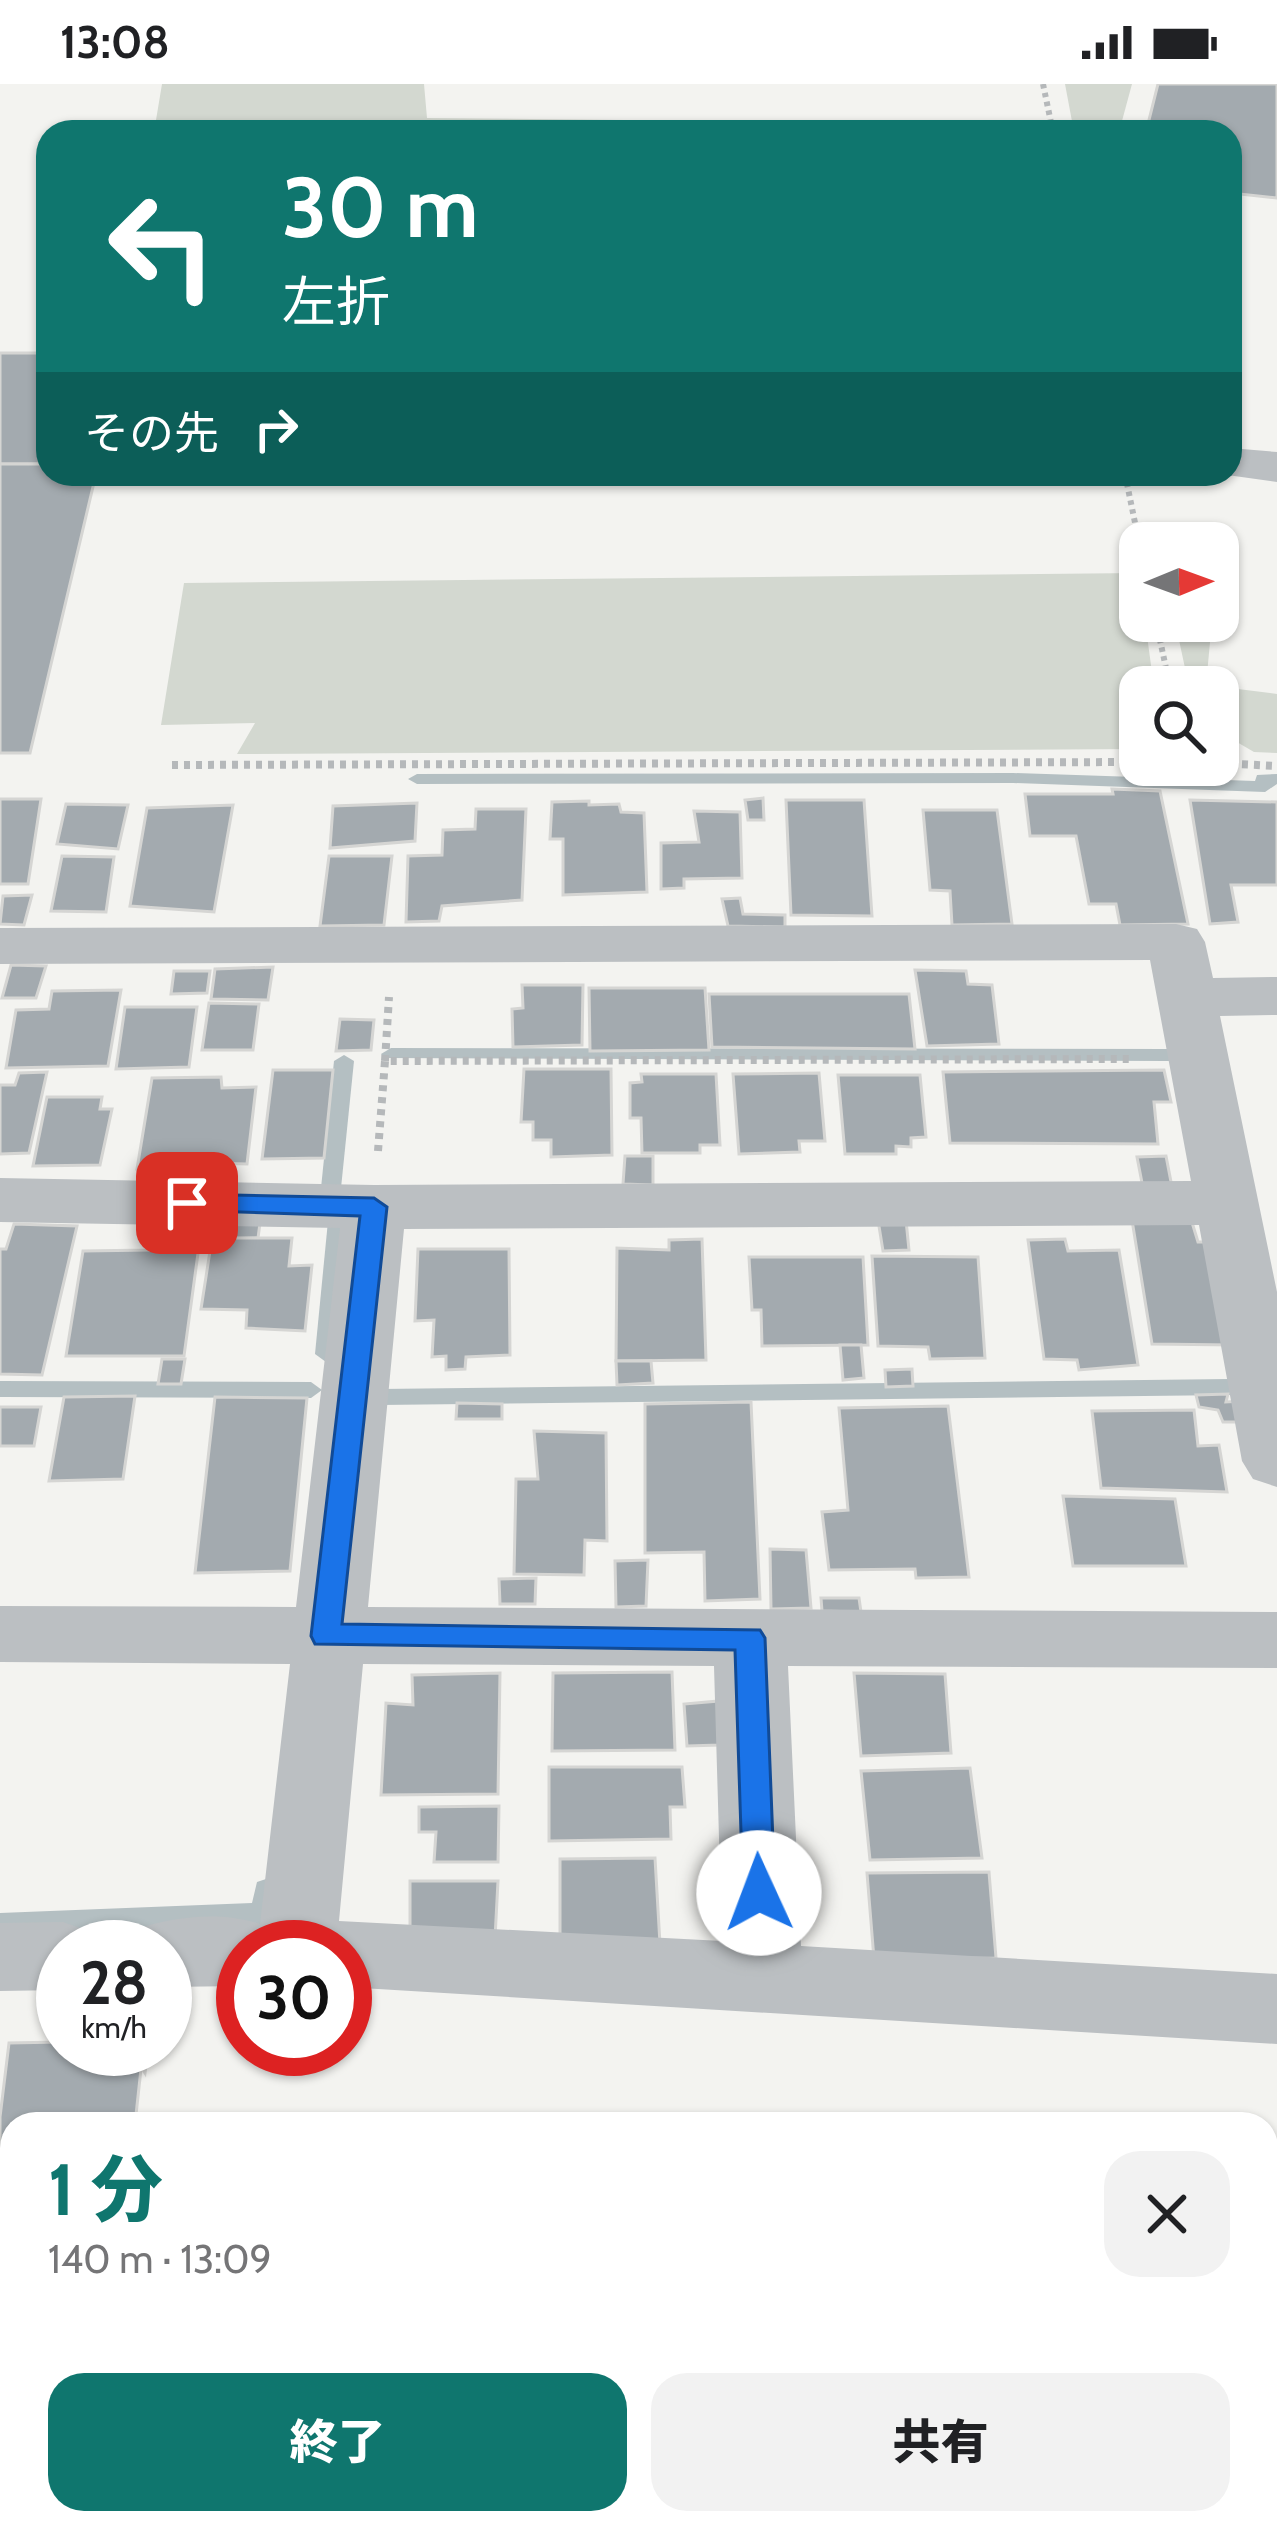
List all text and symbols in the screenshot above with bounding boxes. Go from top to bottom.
text: 13:08 [60,15,170,69]
text: 30 m [282,156,478,258]
icon: left [84,168,240,324]
text: 左折 [282,269,390,335]
icon: right [243,396,309,462]
text: その先 [84,406,219,460]
north arrow [1119,522,1239,642]
map controls [1119,522,1239,786]
button: search [1119,666,1239,786]
pin [136,1152,238,1254]
icon: arrive [154,1170,220,1236]
position arrow [696,1830,822,1956]
speed limit sign: 30 [216,1920,372,2076]
text: 28 [80,1946,148,2019]
text: km/h [81,2009,147,2046]
text: 1 分 [48,2146,163,2233]
button: close [1104,2151,1230,2277]
text: 140 m · 13:09 [48,2235,272,2283]
button: 終了 [48,2373,627,2511]
button: 共有 [651,2373,1230,2511]

